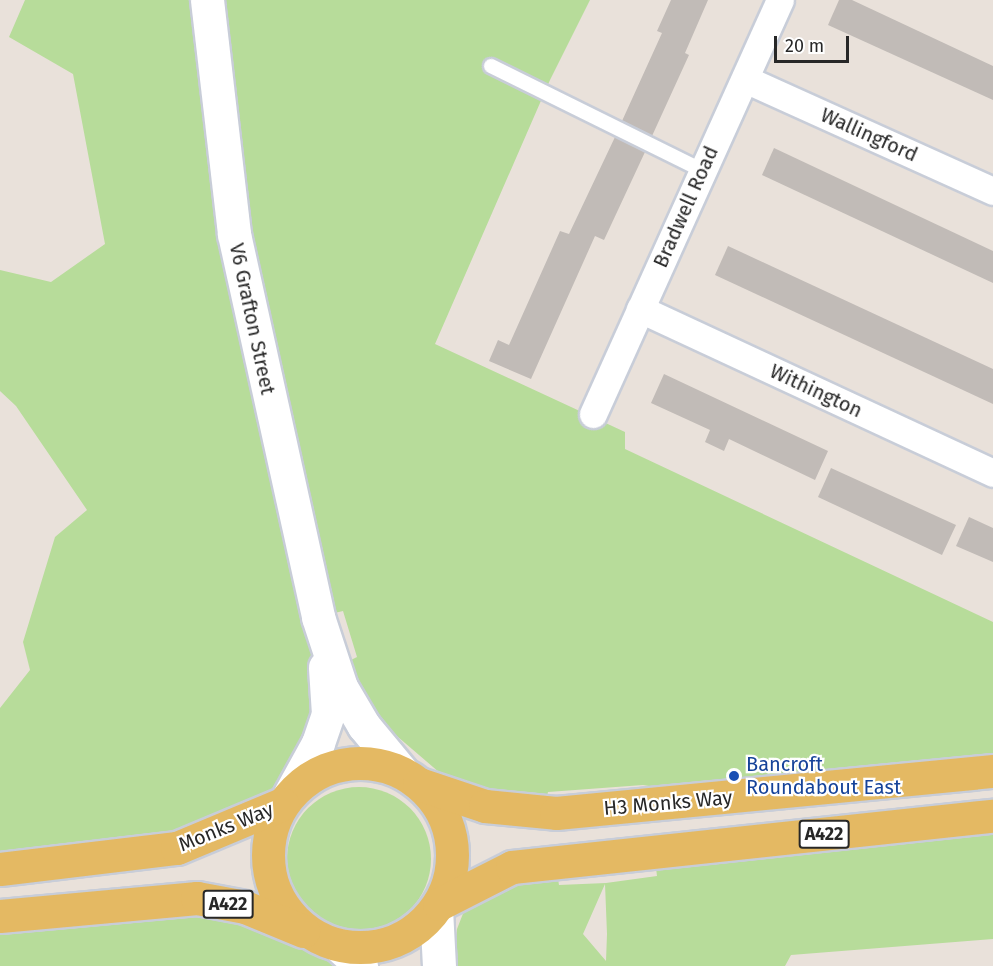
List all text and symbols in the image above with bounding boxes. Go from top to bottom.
scale bar [777,24,852,62]
text: 20 m [785,35,824,57]
street label: Wallingford [817,103,921,167]
street label: Bradwell Road [649,143,723,271]
street label: V6 Grafton Street [224,241,280,397]
street label: Withington [766,359,866,423]
place label: Bancroft Roundabout East [746,752,901,799]
marker: Bancroft Roundabout East [727,769,741,783]
street label: H3 Monks Way [603,785,733,821]
street label: Monks Way [175,797,277,857]
road number: A422 [798,819,850,849]
road number: A422 [202,889,254,919]

